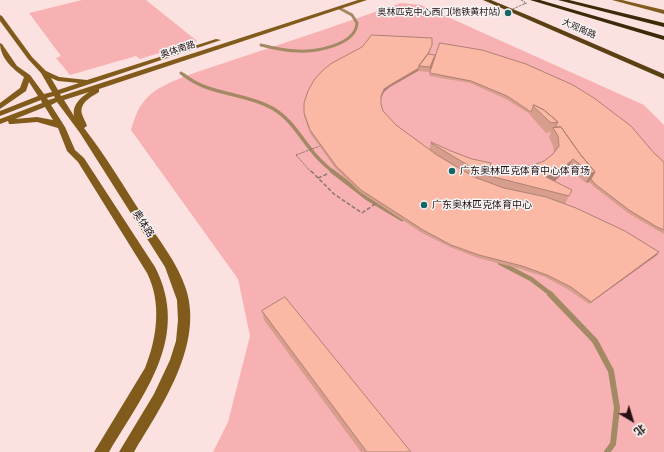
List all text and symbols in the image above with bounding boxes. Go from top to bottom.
place label: 奥林匹克中心西门(地铁黄村站) [377,8,500,18]
marker: 奥林匹克中心西门(地铁黄村站) [503,8,513,18]
street label: 大观南路 [560,17,598,41]
street label: 奥体南路 [159,39,197,61]
place label: 广东奥林匹克体育中心体育场 [460,165,590,177]
marker: 广东奥林匹克体育中心体育场 [447,166,457,176]
place label: 广东奥林匹克体育中心 [432,199,532,211]
marker: 广东奥林匹克体育中心 [419,200,429,210]
street label: 奥体路 [130,208,156,240]
north arrow [612,400,652,440]
text: 北 [631,421,648,438]

